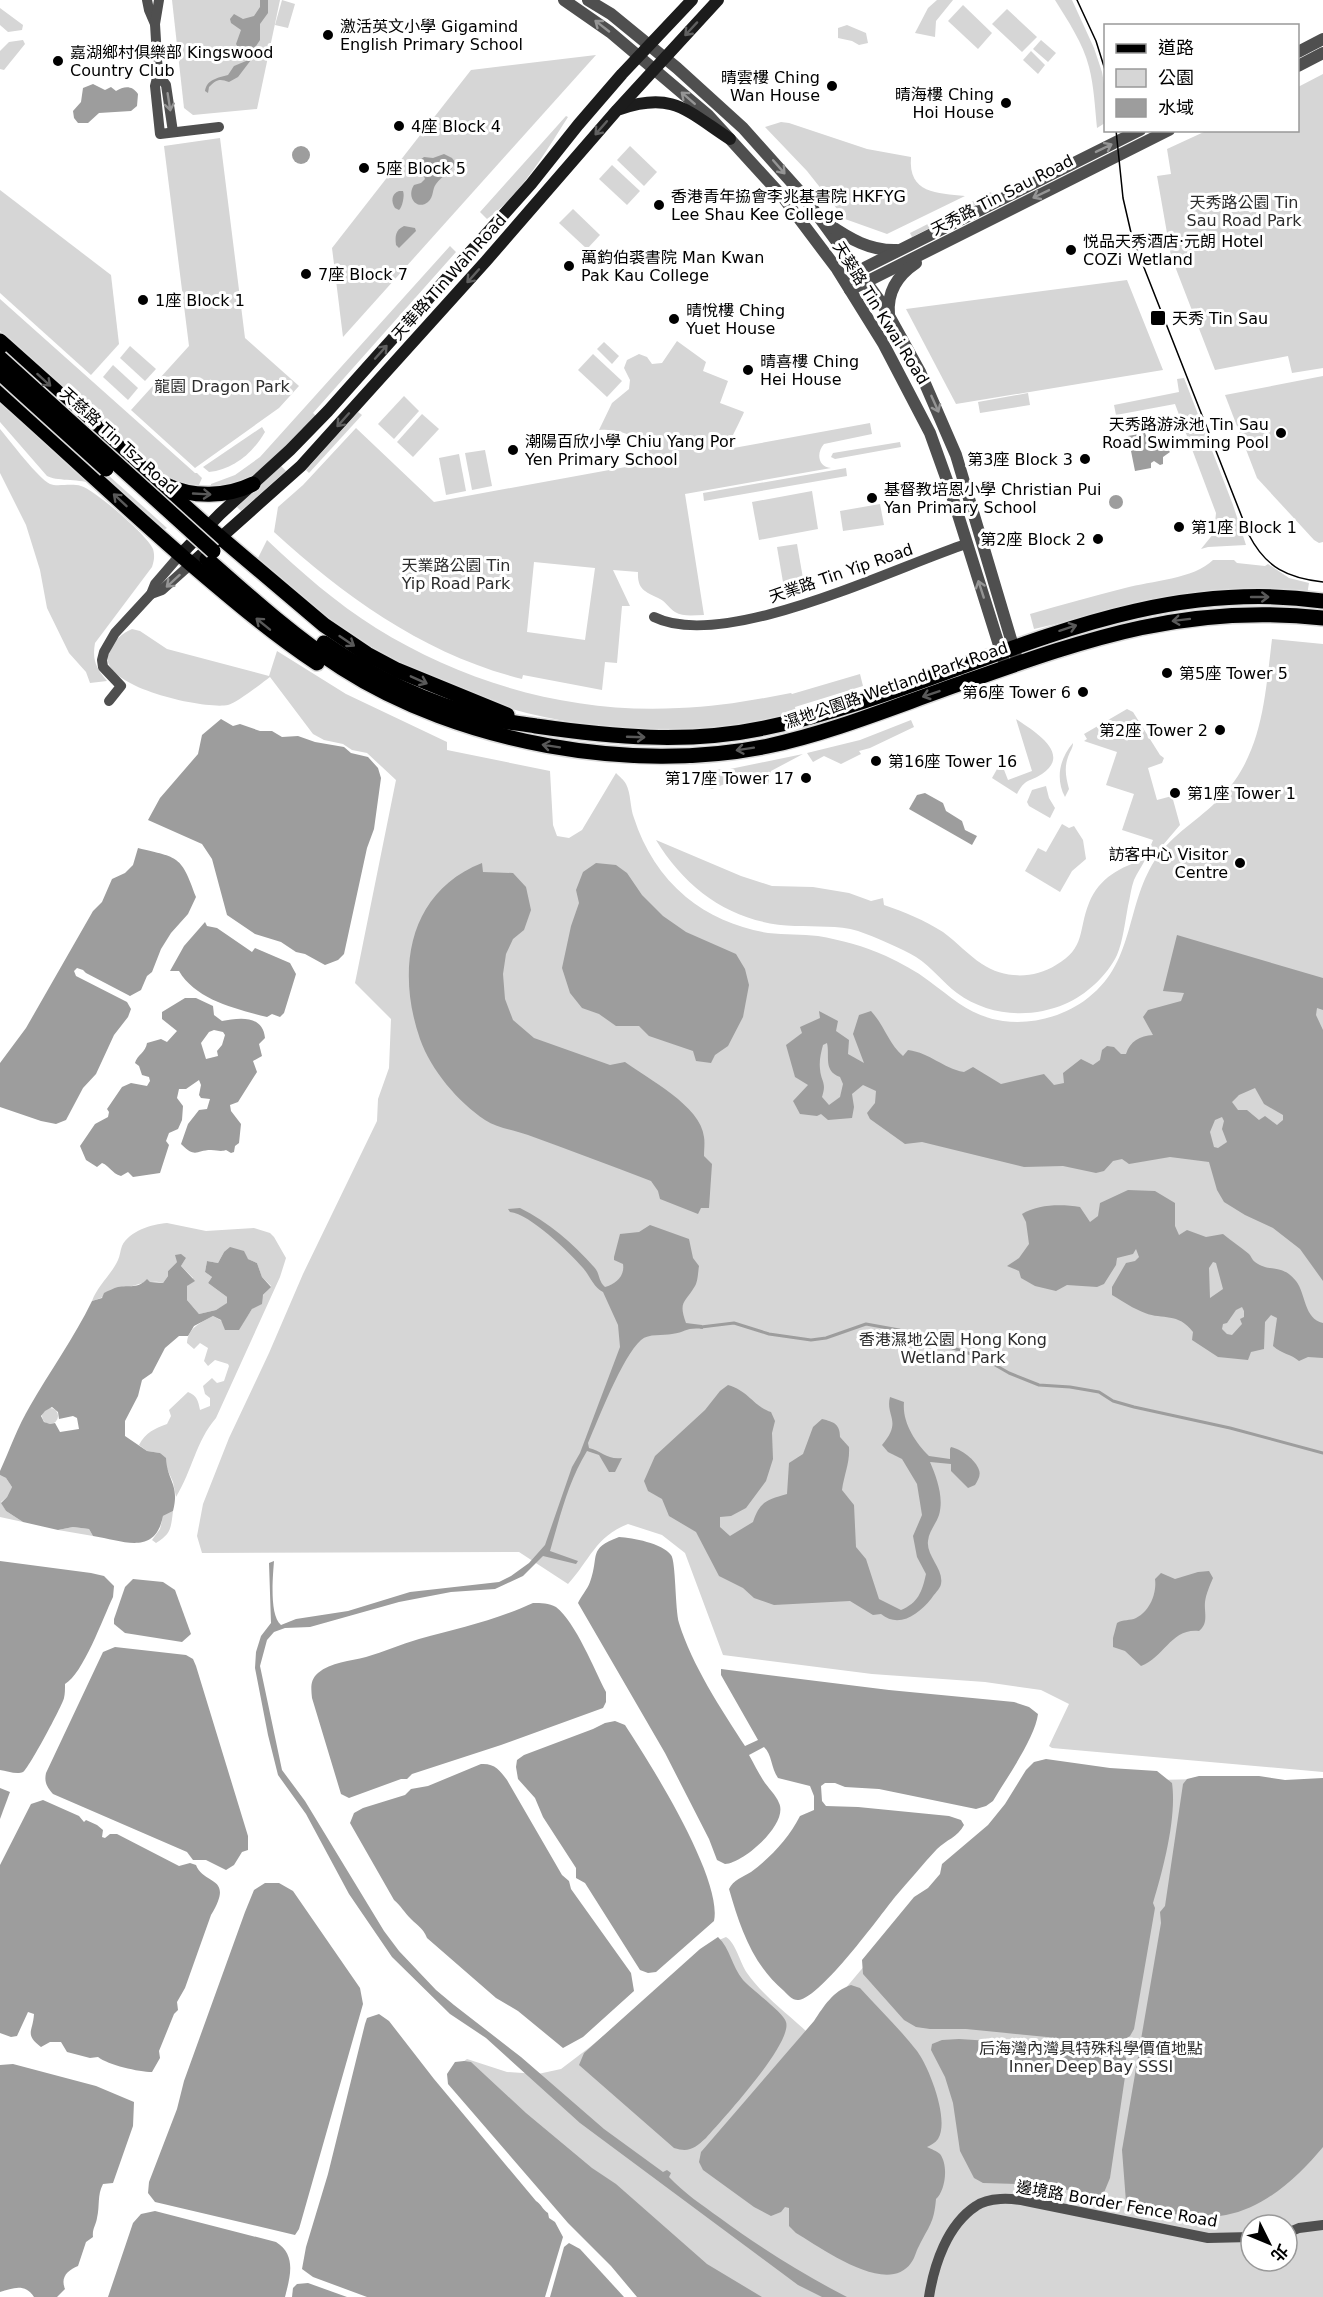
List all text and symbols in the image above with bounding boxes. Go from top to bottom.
place label: 激活英文小學 Gigamind English Primary School [340,17,523,54]
one-way arrow [594,20,610,33]
one-way arrow [684,21,698,36]
legend [1104,24,1299,132]
marker: 激活英文小學 Gigamind English Primary School [321,28,335,42]
text: 道路 [1158,37,1194,58]
place label: 嘉湖鄉村俱樂部 Kingswood Country Club [70,43,273,80]
marker: 嘉湖鄉村俱樂部 Kingswood Country Club [51,54,65,68]
text: 公園 [1158,67,1194,88]
place label: 晴雲樓 Ching Wan House [721,68,820,105]
marker: 晴雲樓 Ching Wan House [825,79,839,93]
place label: 晴海樓 Ching Hoi House [895,85,994,122]
one-way arrow [681,91,696,105]
one-way arrow [163,92,174,111]
marker: 晴海樓 Ching Hoi House [999,96,1013,110]
text: 水域 [1158,97,1194,118]
place label: 4座 Block 4 [411,117,501,136]
marker: 4座 Block 4 [392,119,406,133]
one-way arrow [594,120,608,135]
one-way arrow [1095,142,1112,154]
street label: 天秀路 Tin Sau Road [928,151,1076,239]
place label: 5座 Block 5 [376,159,466,178]
one-way arrow [772,159,786,174]
marker: 5座 Block 5 [357,161,371,175]
place label: 香港青年拹會李兆基書院 HKFYG Lee Shau Kee College [671,187,906,224]
one-way arrow [1033,189,1051,201]
park label: 天秀路公園 Tin Sau Road Park [1187,193,1302,230]
marker: 香港青年拹會李兆基書院 HKFYG Lee Shau Kee College [652,198,666,212]
street label: 天華路 Tin Wah Road [388,210,510,344]
place label: 悦品天秀酒店‧元朗 Hotel COZi Wetland [1083,232,1264,269]
street label: 天葵路 Tin Kwai Road [829,238,933,388]
marker: 悦品天秀酒店‧元朗 Hotel COZi Wetland [1064,243,1078,257]
place label: 萬鈞伯裘書院 Man Kwan Pak Kau College [581,248,764,285]
marker: 萬鈞伯裘書院 Man Kwan Pak Kau College [562,259,576,273]
place label: 7座 Block 7 [318,265,408,284]
marker: 7座 Block 7 [299,267,313,281]
one-way arrow [466,268,480,283]
place label: 1座 Block 1 [155,291,245,310]
marker: 1座 Block 1 [136,293,150,307]
place label: 晴悅樓 Ching Yuet House [685,301,785,338]
marker: 天秀 Tin Sau [1149,309,1167,327]
place label: 天秀 Tin Sau [1172,309,1268,328]
marker: 晴悅樓 Ching Yuet House [667,312,681,326]
one-way arrow [374,344,388,359]
place label: 晴喜樓 Ching Hei House [760,352,859,389]
marker: 晴喜樓 Ching Hei House [741,363,755,377]
one-way arrow [36,373,51,387]
park label: 龍園 Dragon Park [154,377,291,396]
street label: 天慈路 Tin Tsz Road [56,383,182,499]
one-way arrow [930,395,941,413]
one-way arrow [336,413,350,428]
place label: 天秀路游泳池 Tin Sau Road Swimming Pool [1102,415,1269,452]
marker: 天秀路游泳池 Tin Sau Road Swimming Pool [1274,426,1288,440]
place label: 潮陽百欣小學 Chiu Yang Por Yen Primary School [524,432,736,469]
marker: 潮陽百欣小學 Chiu Yang Por Yen Primary School [506,443,520,457]
place label: 第3座 Block 3 [967,450,1073,469]
marker: 第3座 Block 3 [1078,452,1092,466]
place label: 基督教培恩小學 Christian Pui Yan Primary School [883,480,1101,517]
one-way arrow [192,488,212,499]
marker: 基督教培恩小學 Christian Pui Yan Primary School [865,491,879,505]
one-way arrow [112,493,127,507]
place label: 第1座 Block 1 [1191,518,1297,537]
marker: 第1座 Block 1 [1172,520,1186,534]
place label: 第2座 Block 2 [980,530,1086,549]
marker: 第2座 Block 2 [1091,532,1105,546]
street label: 天業路 Tin Yip Road [766,539,916,607]
park label: 天業路公園 Tin Yip Road Park [401,556,511,593]
one-way arrow [165,574,180,588]
one-way arrow [974,580,985,599]
one-way arrow [1249,591,1269,603]
one-way arrow [1171,614,1191,625]
one-way arrow [255,618,271,631]
one-way arrow [1058,622,1077,633]
one-way arrow [339,635,355,647]
street label: 濕地公園路 Wetland Park Road [782,638,1010,732]
place label: 第5座 Tower 5 [1179,664,1288,683]
marker: 第5座 Tower 5 [1160,666,1174,680]
one-way arrow [409,675,428,686]
place label: 第6座 Tower 6 [962,683,1071,702]
marker: 第6座 Tower 6 [1076,685,1090,699]
one-way arrow [923,689,941,700]
place label: 第2座 Tower 2 [1099,721,1208,740]
marker: 第2座 Tower 2 [1213,723,1227,737]
one-way arrow [626,731,646,743]
one-way arrow [541,740,561,751]
one-way arrow [736,744,755,755]
place label: 第16座 Tower 16 [888,752,1017,771]
marker: 第16座 Tower 16 [869,754,883,768]
place label: 第17座 Tower 17 [665,769,794,788]
marker: 第17座 Tower 17 [799,771,813,785]
place label: 第1座 Tower 1 [1187,784,1296,803]
marker: 第1座 Tower 1 [1168,786,1182,800]
place label: 訪客中心 Visitor Centre [1108,845,1228,882]
marker: 訪客中心 Visitor Centre [1233,856,1247,870]
park label: 香港濕地公園 Hong Kong Wetland Park [859,1330,1047,1367]
park label: 后海灣內灣具特殊科學價值地點 Inner Deep Bay SSSI [979,2039,1203,2076]
street label: 邊境路 Border Fence Road [1015,2177,1219,2231]
north arrow [1239,2213,1299,2273]
text: 北 [1267,2241,1292,2265]

